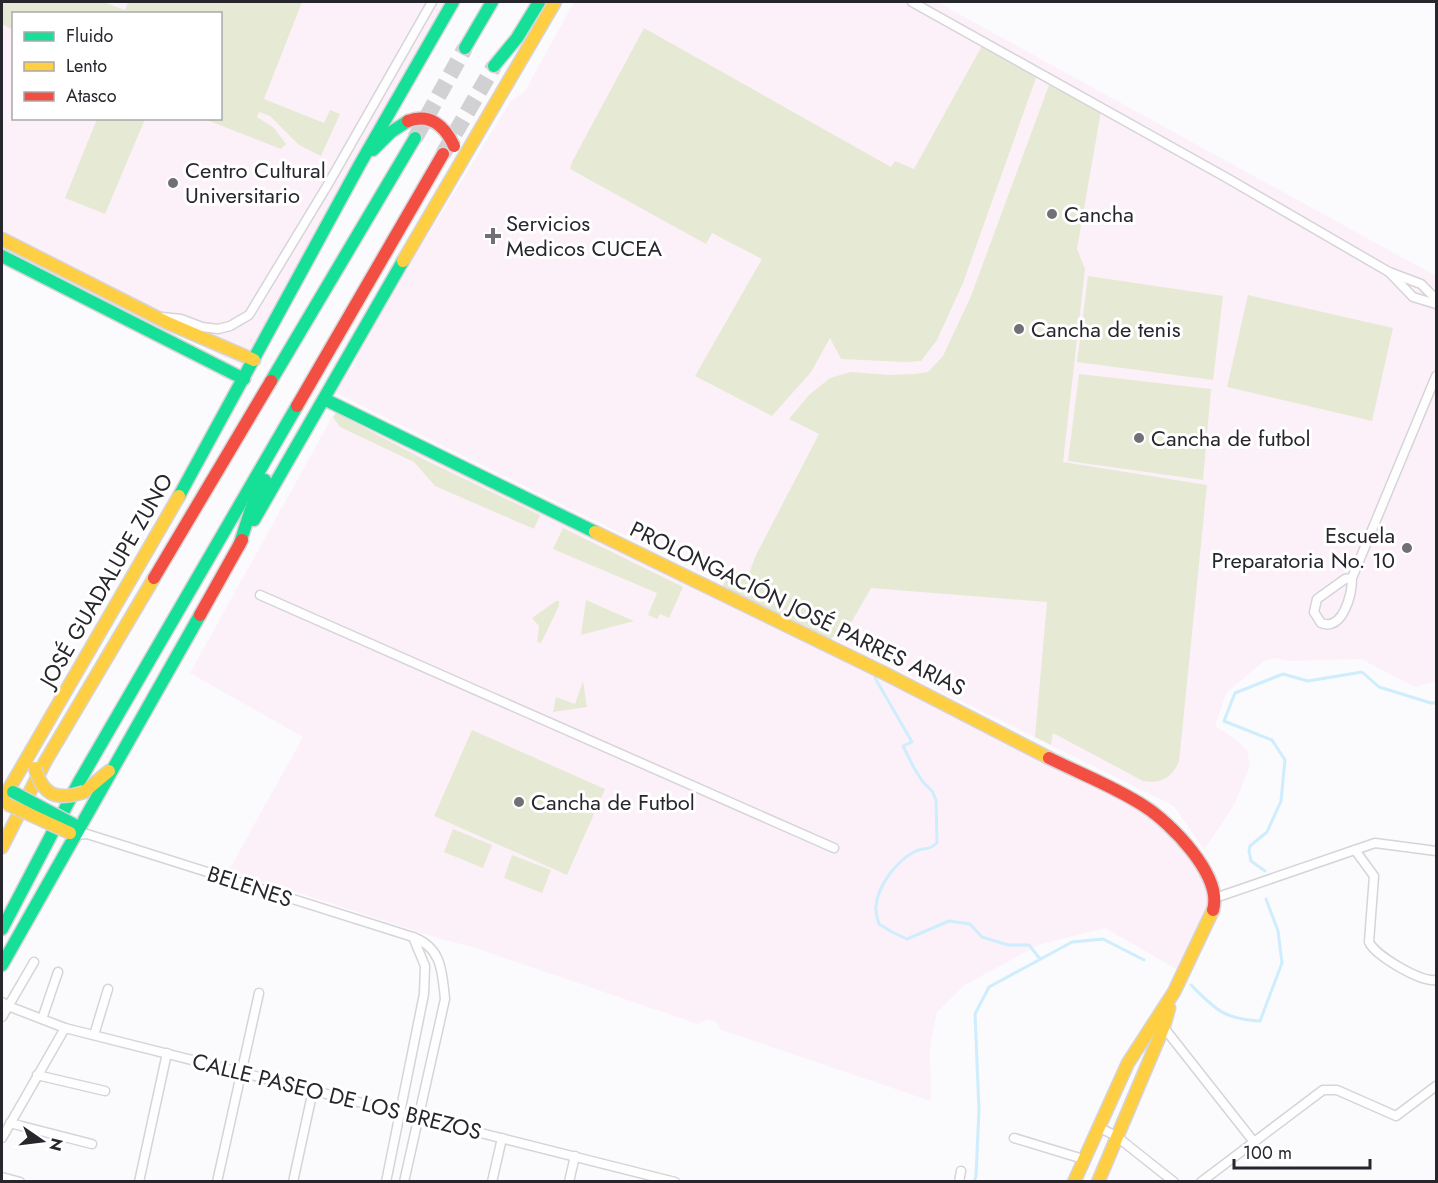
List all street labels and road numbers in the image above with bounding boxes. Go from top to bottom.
street label: JOSÉ GUADALUPE ZUNO [30,467,180,695]
street label: PROLONGACIÓN JOSÉ PARRES ARIAS [625,513,971,703]
street label: BELENES [203,857,297,915]
street label: CALLE PASEO DE LOS BREZOS [189,1045,485,1147]

